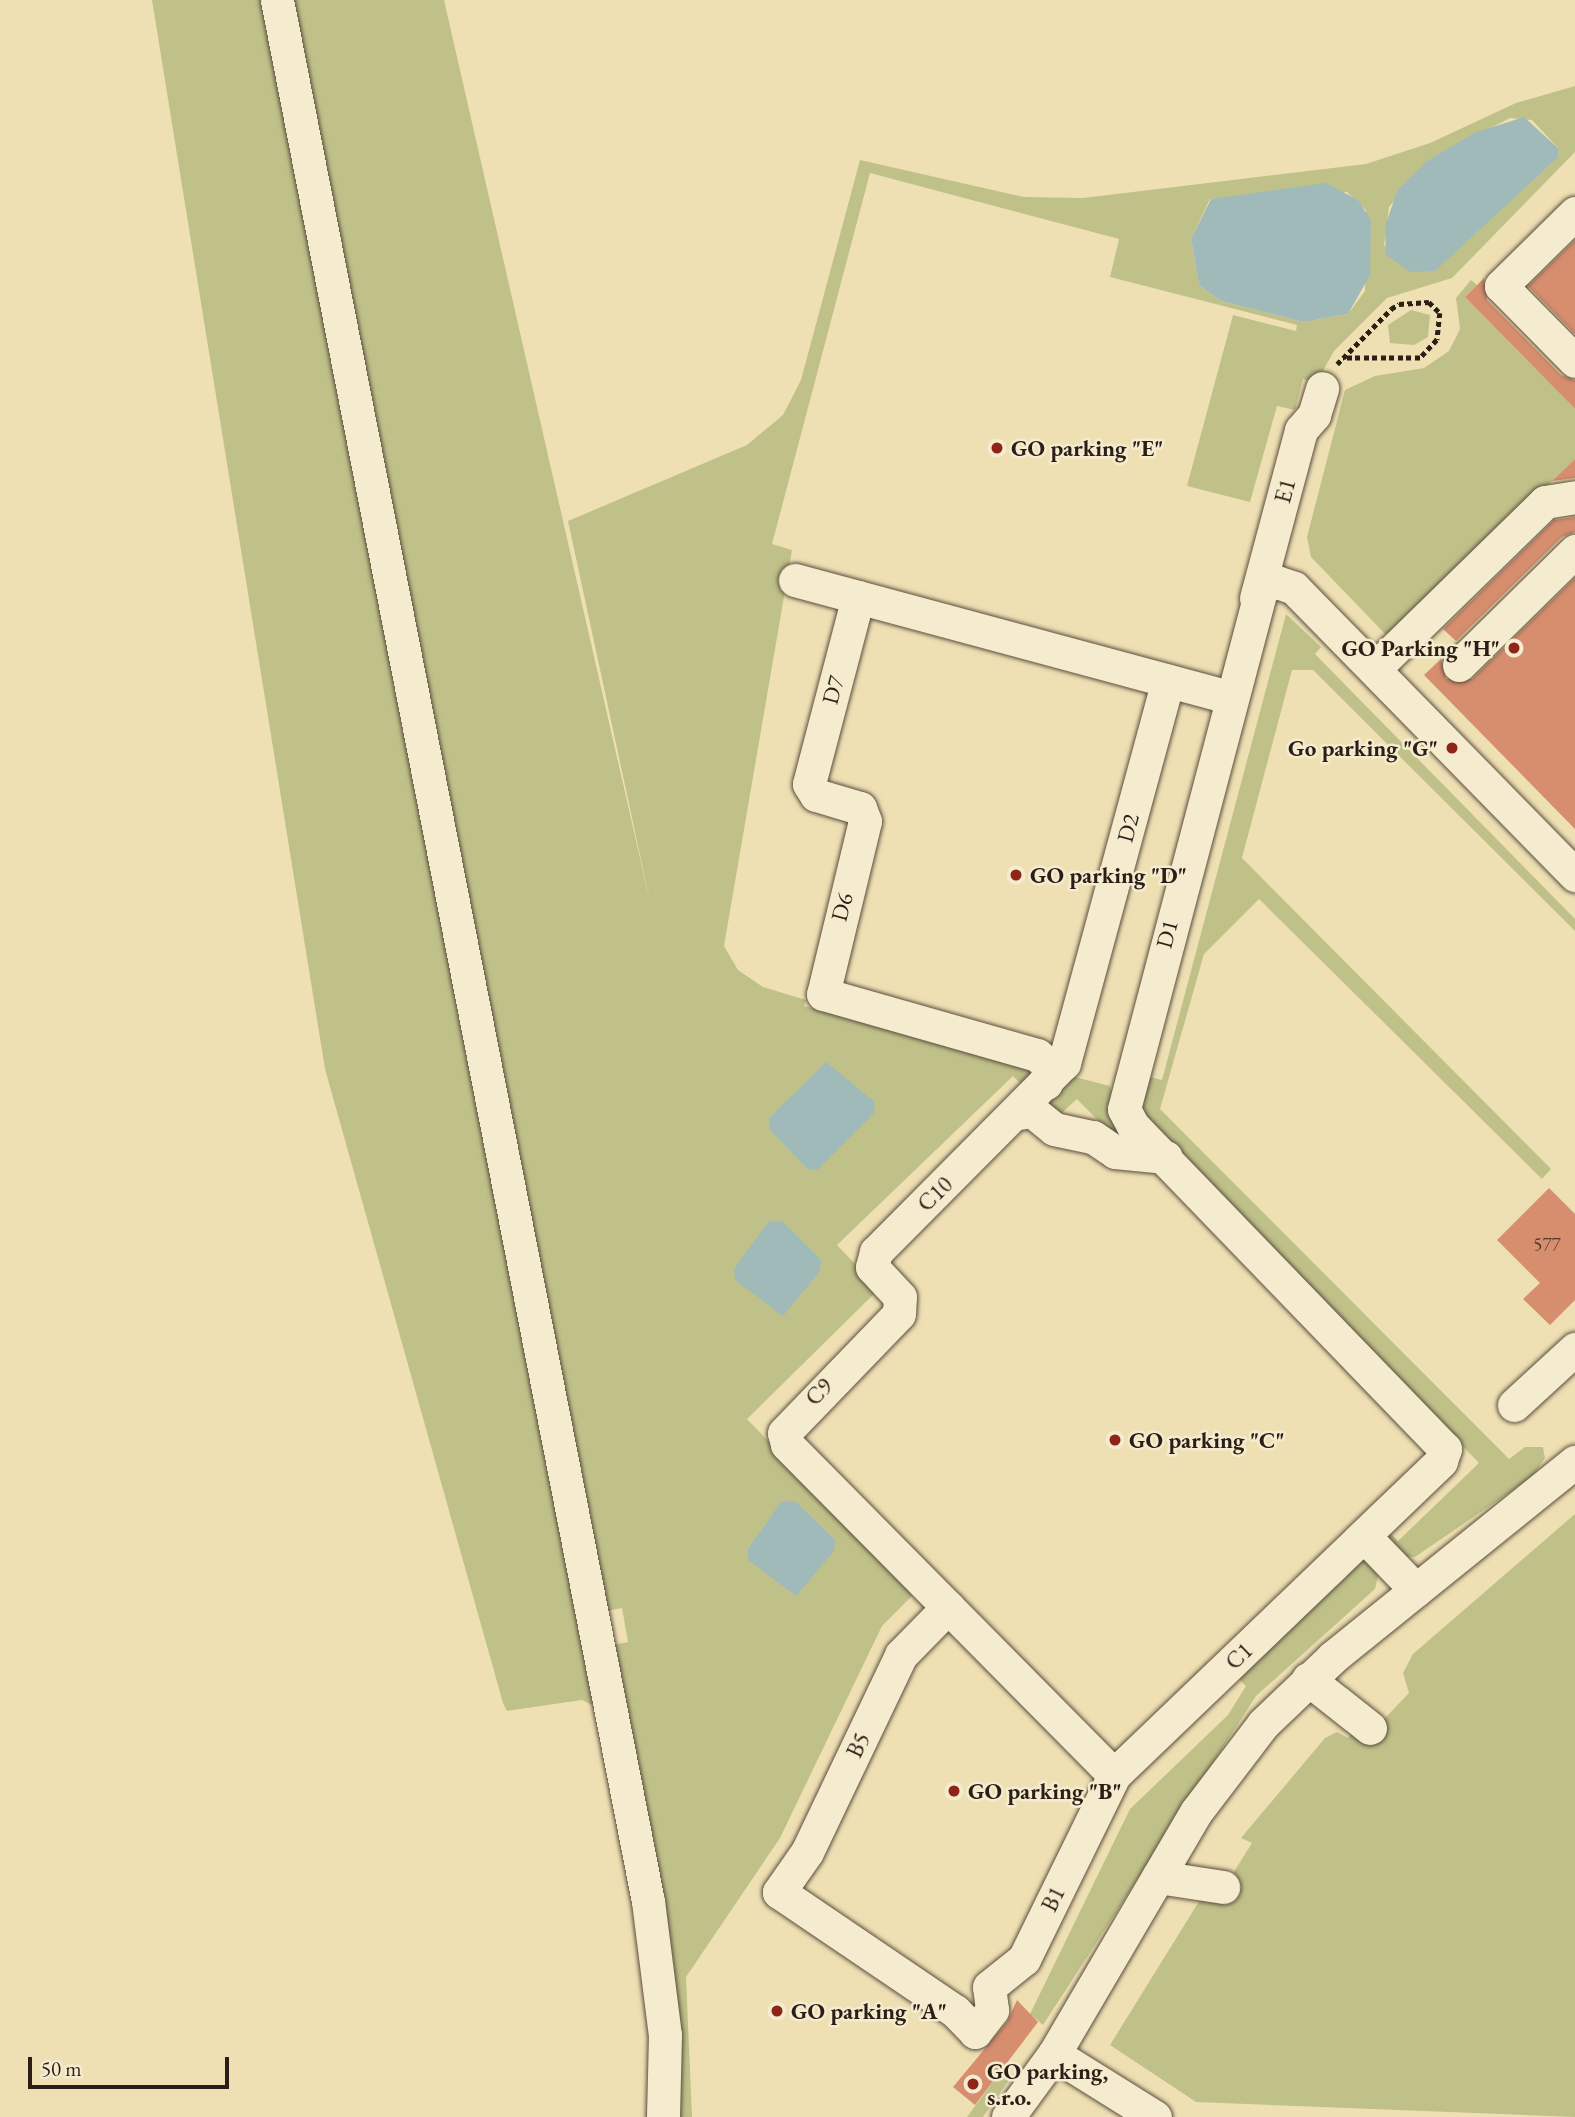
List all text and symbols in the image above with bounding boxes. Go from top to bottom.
place label: GO parking "E" [1011,434,1163,462]
marker: GO parking "E" [989,440,1005,456]
street label: E1 [1269,476,1301,506]
place label: GO Parking "H" [1342,634,1500,662]
marker: GO Parking "H" [1506,640,1522,656]
street label: D7 [816,673,850,707]
place label: Go parking "G" [1288,734,1438,762]
marker: Go parking "G" [1444,740,1460,756]
street label: D2 [1111,811,1145,845]
place label: GO parking "D" [1030,861,1187,889]
marker: GO parking "D" [1008,867,1024,883]
street label: D6 [825,890,859,924]
street label: D1 [1150,917,1184,951]
street label: C10 [912,1171,958,1217]
house number: 577 [1533,1234,1561,1256]
street label: C9 [800,1373,838,1411]
place label: GO parking "C" [1129,1426,1285,1454]
marker: GO parking "C" [1107,1432,1123,1448]
street label: C1 [1220,1637,1258,1675]
street label: B5 [840,1728,876,1762]
place label: GO parking "B" [968,1777,1122,1805]
marker: GO parking "B" [946,1783,962,1799]
street label: B1 [1035,1882,1071,1916]
place label: GO parking "A" [791,1997,947,2025]
marker: GO parking "A" [769,2003,785,2019]
scale bar [32,2044,233,2088]
text: 50 m [41,2055,82,2082]
place label: GO parking, s.r.o. [987,2057,1108,2111]
marker: GO parking, s.r.o. [965,2076,981,2092]

